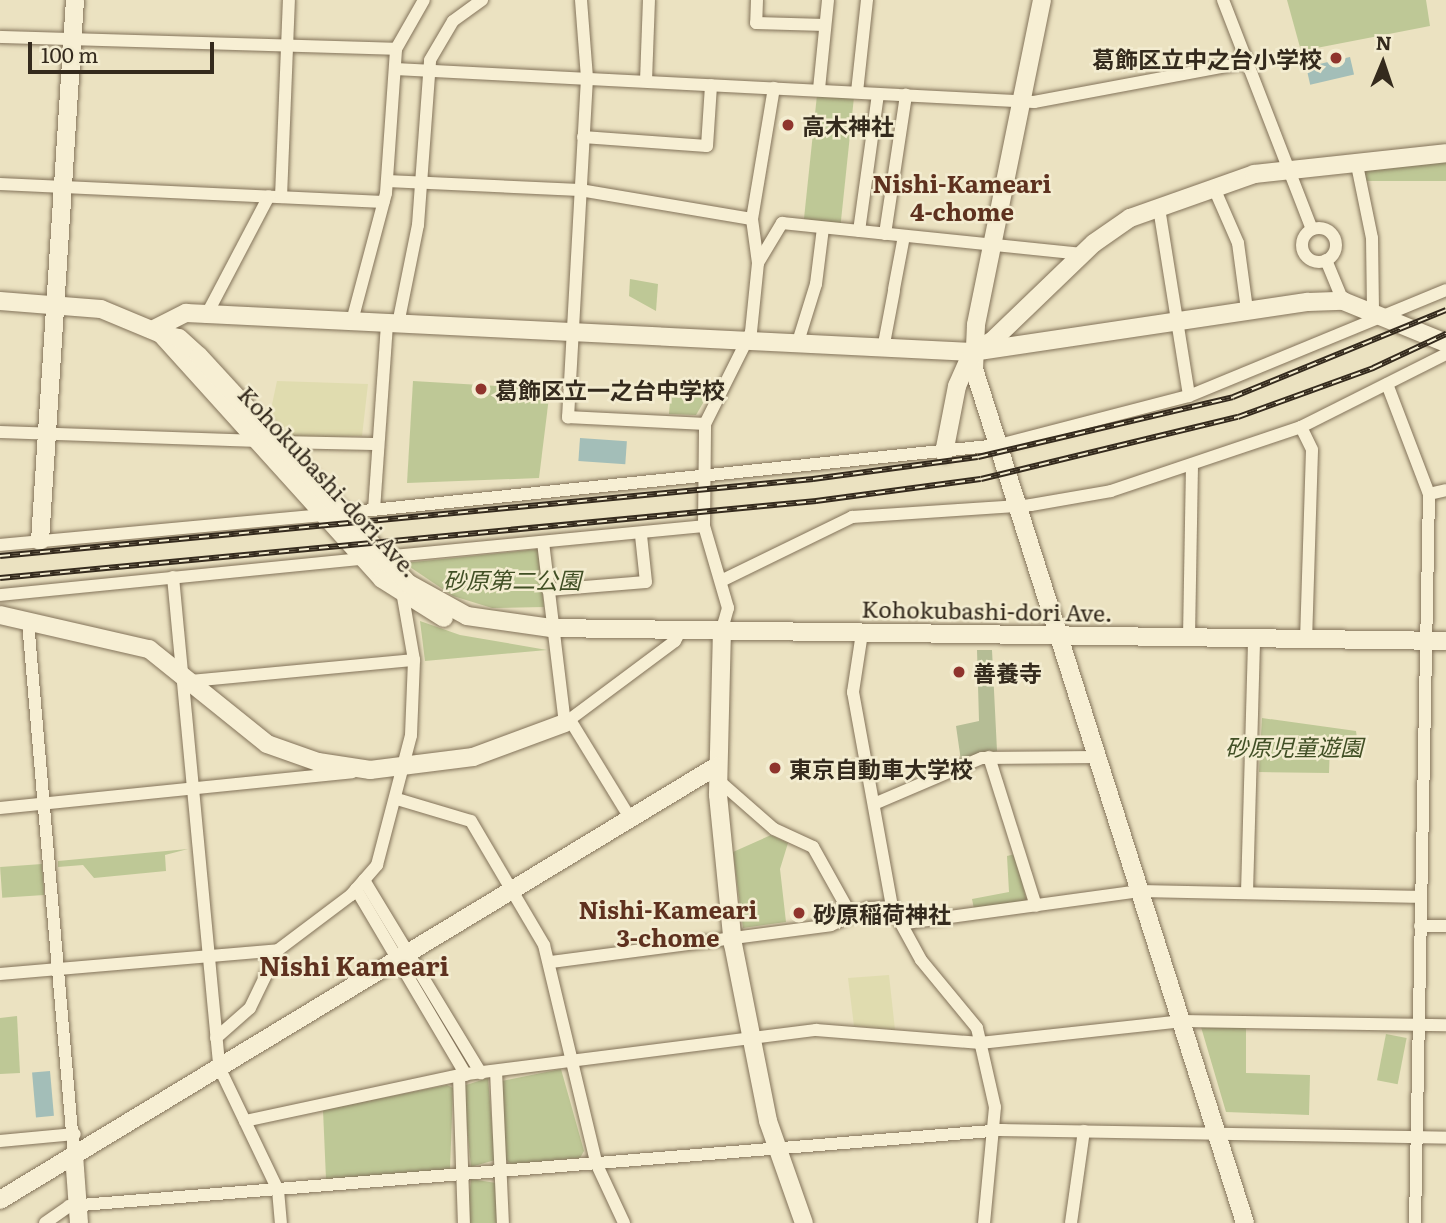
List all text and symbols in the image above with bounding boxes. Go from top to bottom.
scale bar [32,28,217,72]
north arrow [1348,28,1418,98]
text: N [1375,28,1392,56]
text: 100 m [41,38,98,69]
place label: 葛飾区立中之台小学校 [1092,44,1322,72]
marker: 葛飾区立中之台小学校 [1328,50,1344,66]
place label: 高木神社 [802,111,894,139]
marker: 高木神社 [780,117,796,133]
district label: Nishi-Kameari 4-chome [873,169,1051,225]
place label: 葛飾区立一之台中学校 [495,375,725,403]
street label: Kohokubashi-dori Ave. [233,380,425,582]
marker: 葛飾区立一之台中学校 [473,381,489,397]
park label: 砂原第二公園 [443,565,581,593]
street label: Kohokubashi-dori Ave. [861,594,1113,626]
place label: 善養寺 [973,658,1042,686]
marker: 善養寺 [951,664,967,680]
park label: 砂原児童遊園 [1225,732,1363,760]
place label: 東京自動車大学校 [789,754,973,782]
marker: 東京自動車大学校 [767,760,783,776]
district label: Nishi-Kameari 3-chome [579,895,757,951]
place label: 砂原稲荷神社 [813,899,951,927]
marker: 砂原稲荷神社 [791,905,807,921]
district label: Nishi Kameari [259,949,449,981]

